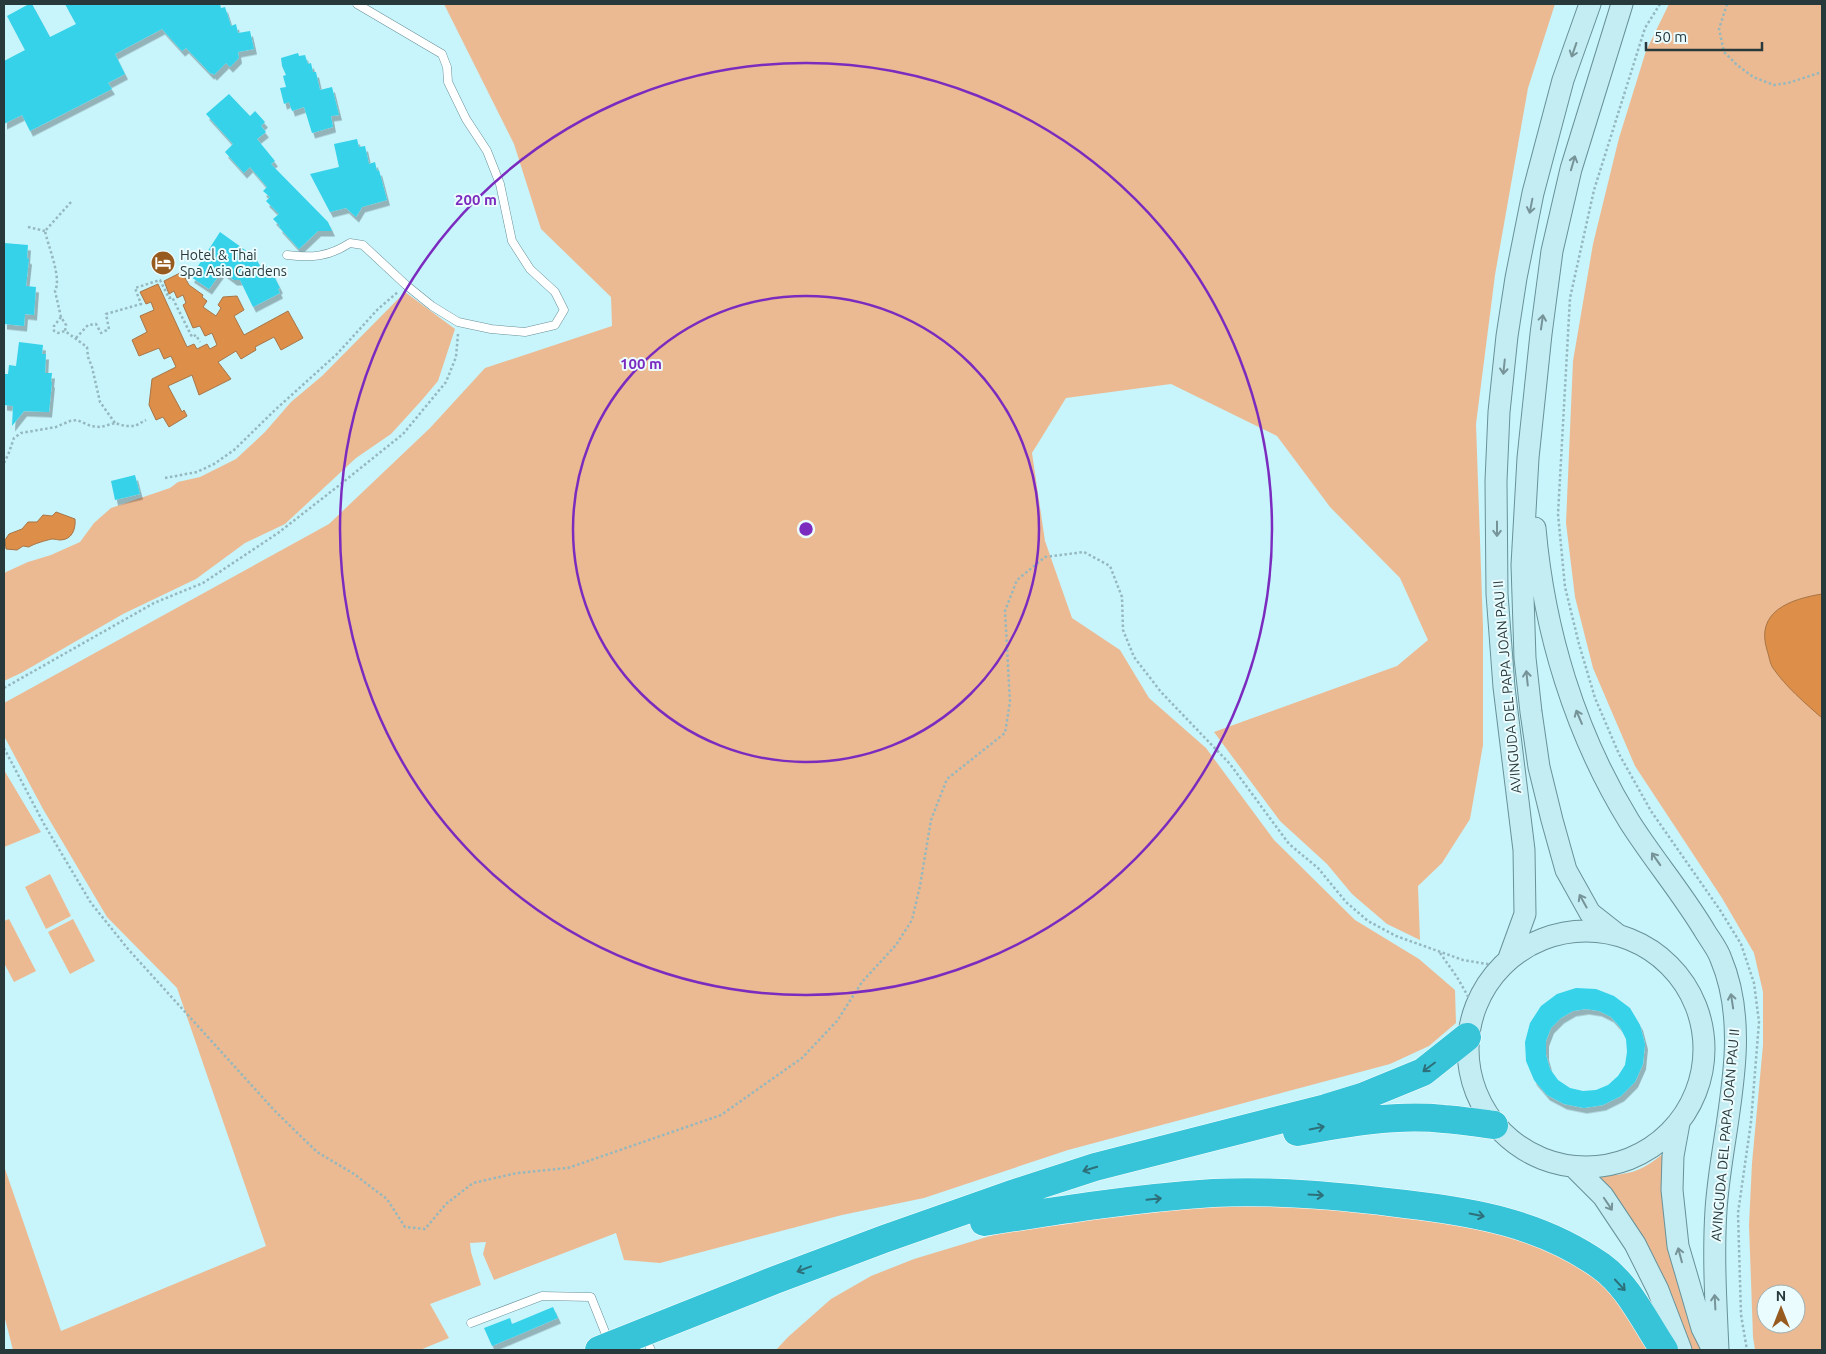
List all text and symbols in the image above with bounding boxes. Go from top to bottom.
scale bar [1646,20,1762,52]
text: 50 m [1654,28,1687,45]
one-way arrow [1569,41,1578,57]
one-way arrow [1569,155,1578,171]
text: 200 m [455,191,497,208]
one-way arrow [1525,198,1535,214]
place label: Hotel & Thai Spa Asia Gardens [180,247,287,279]
hotel icon: Hotel & Thai Spa Asia Gardens [150,250,176,276]
one-way arrow [1538,315,1548,331]
text: 100 m [620,355,662,372]
one-way arrow [1499,358,1509,374]
centre of rings [797,520,815,538]
one-way arrow [1492,520,1502,536]
street label: AVINGUDA DEL PAPA JOAN PAU II [1490,580,1524,794]
one-way arrow [1522,670,1532,686]
one-way arrow [1573,710,1583,725]
one-way arrow [1651,852,1661,866]
one-way arrow [1578,895,1588,909]
one-way arrow [1726,993,1736,1009]
street label: AVINGUDA DEL PAPA JOAN PAU II [1708,1028,1742,1242]
one-way arrow [1422,1062,1436,1072]
one-way arrow [1309,1123,1325,1133]
one-way arrow [1082,1164,1098,1174]
one-way arrow [1308,1190,1324,1199]
one-way arrow [1145,1194,1161,1203]
one-way arrow [1603,1196,1613,1210]
one-way arrow [1469,1211,1485,1220]
one-way arrow [1675,1247,1684,1263]
one-way arrow [797,1265,812,1274]
one-way arrow [1614,1279,1626,1292]
north arrow [1756,1284,1806,1334]
text: N [1776,1288,1786,1304]
one-way arrow [1711,1294,1720,1310]

